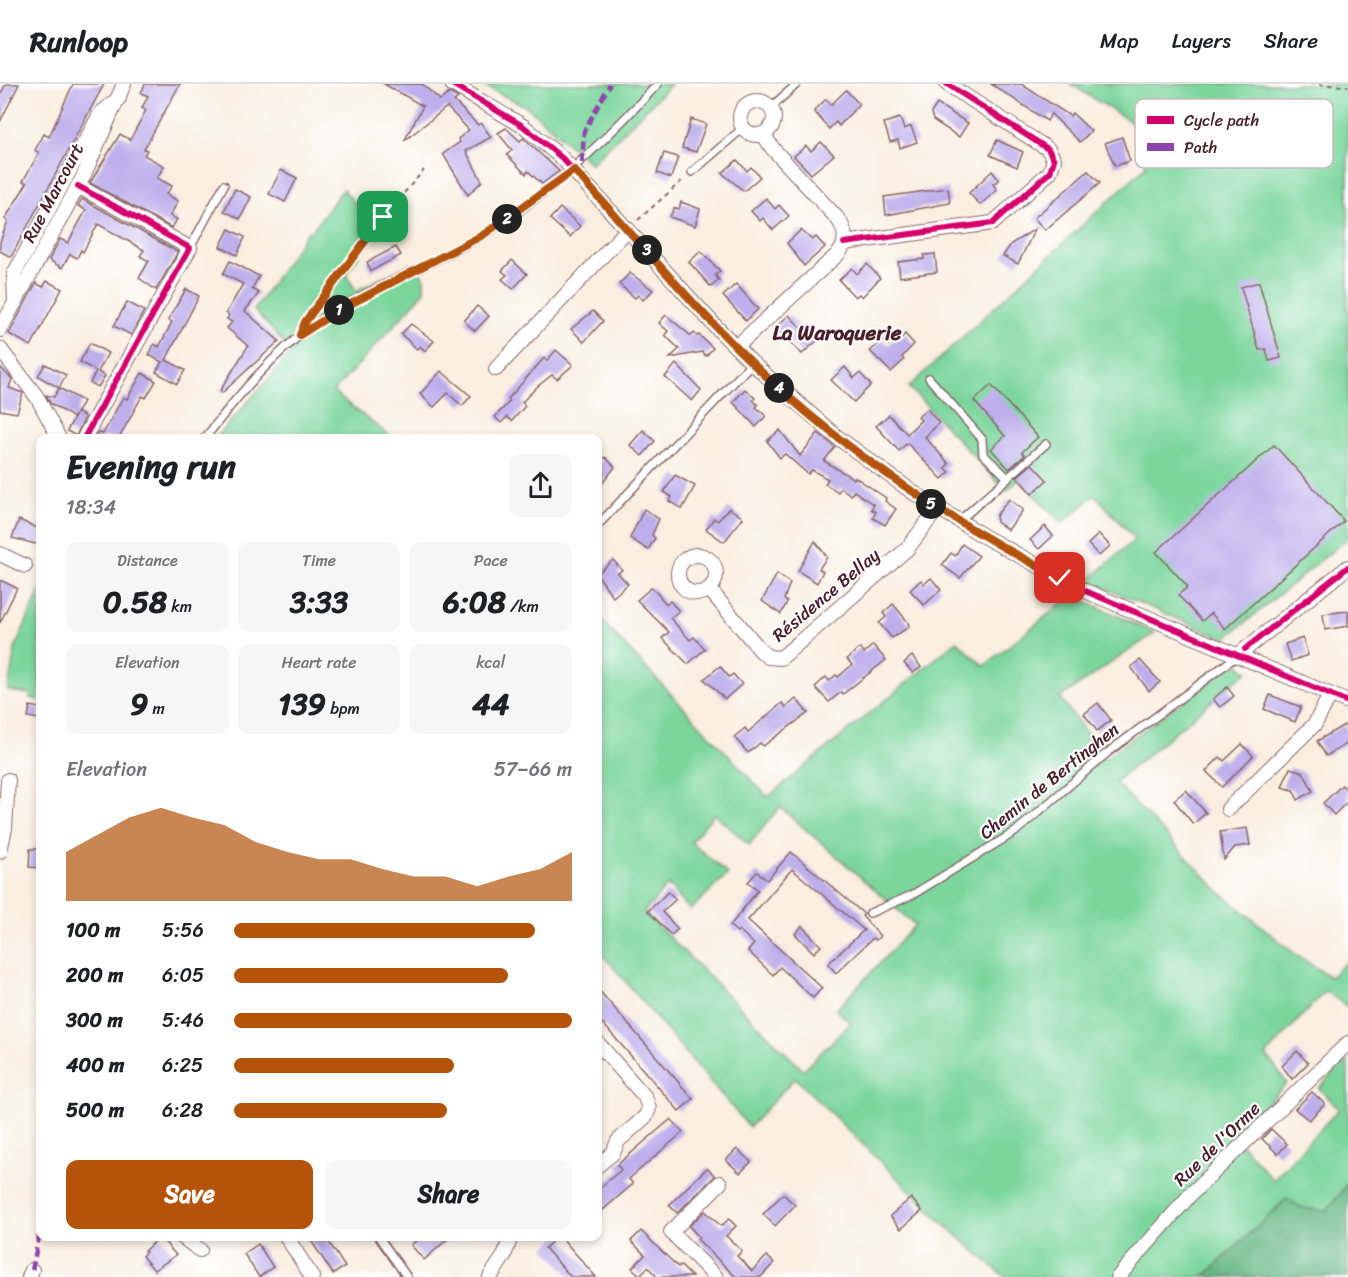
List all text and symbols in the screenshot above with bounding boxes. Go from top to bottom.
text: Runloop [30,17,128,66]
text: Map [1100,22,1139,60]
text: Layers [1172,22,1231,60]
text: Share [1264,22,1318,60]
legend [1135,99,1333,168]
text: Cycle path [1184,106,1259,135]
text: Path [1184,133,1217,162]
street label: Rue Marcourt [13,137,93,249]
pin [357,191,408,242]
icon: arrive [366,200,399,233]
pin: 2 [492,204,522,234]
text: 2 [502,204,512,233]
pin: 3 [632,235,662,265]
text: 3 [643,235,651,264]
pin: 1 [324,295,354,325]
text: 1 [336,295,342,324]
district label: La Waroquerie [772,314,902,352]
pin: 4 [764,373,794,403]
text: 4 [774,373,784,402]
text: Evening run [66,438,236,496]
button: share [509,454,572,517]
pin: 5 [916,489,946,519]
text: 5 [926,489,936,518]
text: 18:34 [66,490,116,525]
street label: Résidence Bellay [765,539,888,650]
text: Distance [117,546,178,575]
text: Time [302,546,336,575]
text: Pace [474,546,508,575]
pin [1034,552,1085,603]
icon: check [1043,561,1076,594]
text: 0.58 [103,575,167,629]
text: 3:33 [290,575,348,629]
text: 6:08 [443,575,506,629]
text: km [167,592,192,621]
text: /km [506,592,539,621]
text: Elevation [115,648,180,677]
text: Heart rate [281,648,357,677]
text: kcal [476,648,505,677]
text: 9 [130,677,148,731]
text: 139 [278,677,326,731]
text: 44 [472,677,509,731]
text: m [148,694,165,723]
text: bpm [326,694,360,723]
street label: Chemin de Bertinghen [972,714,1126,848]
text: Elevation [66,752,147,787]
text: 57–66 m [494,752,572,787]
text: 100 m [66,913,120,948]
text: 5:56 [162,913,204,948]
text: 200 m [66,958,123,993]
text: 6:05 [162,958,204,993]
text: 300 m [66,1003,123,1038]
text: 5:46 [162,1003,204,1038]
text: 400 m [66,1048,124,1083]
text: 6:25 [162,1048,203,1083]
text: 500 m [66,1093,124,1128]
text: 6:28 [162,1093,203,1128]
street label: Rue de l'Orme [1166,1094,1268,1194]
button: Save [66,1160,313,1229]
button: Share [325,1160,572,1229]

